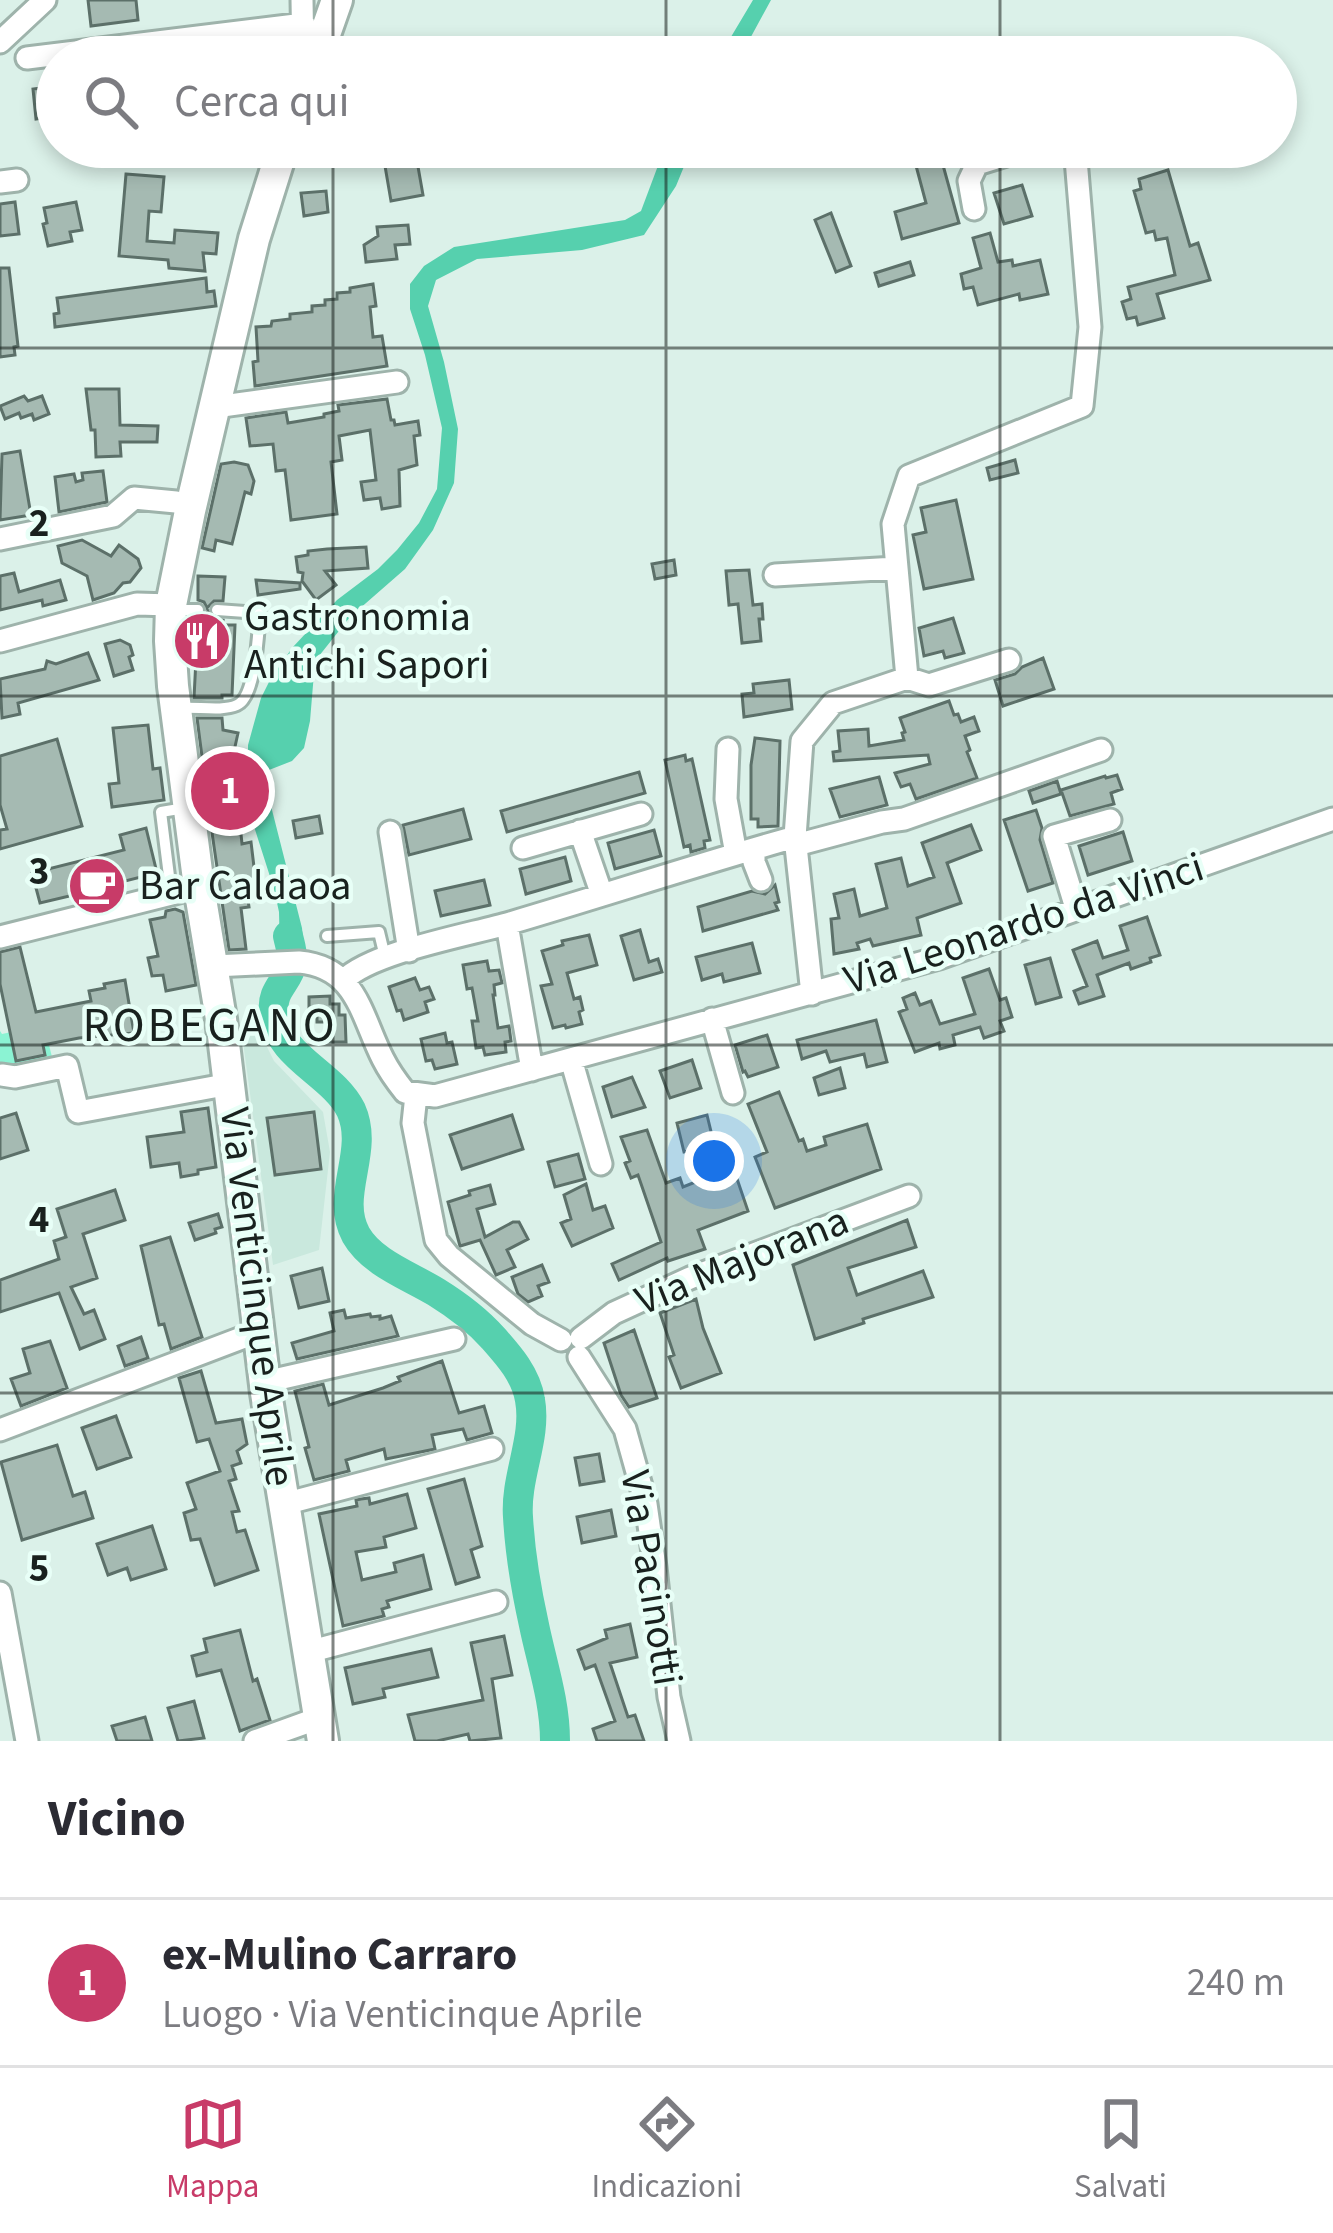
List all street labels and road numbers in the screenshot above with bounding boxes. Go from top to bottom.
street label: Via Leonardo da Vinci [836,838,1212,1010]
street label: Via Venticinque Aprile [204,1104,310,1490]
street label: Via Majorana [626,1191,858,1331]
street label: Via Pacinotti [604,1466,698,1690]

